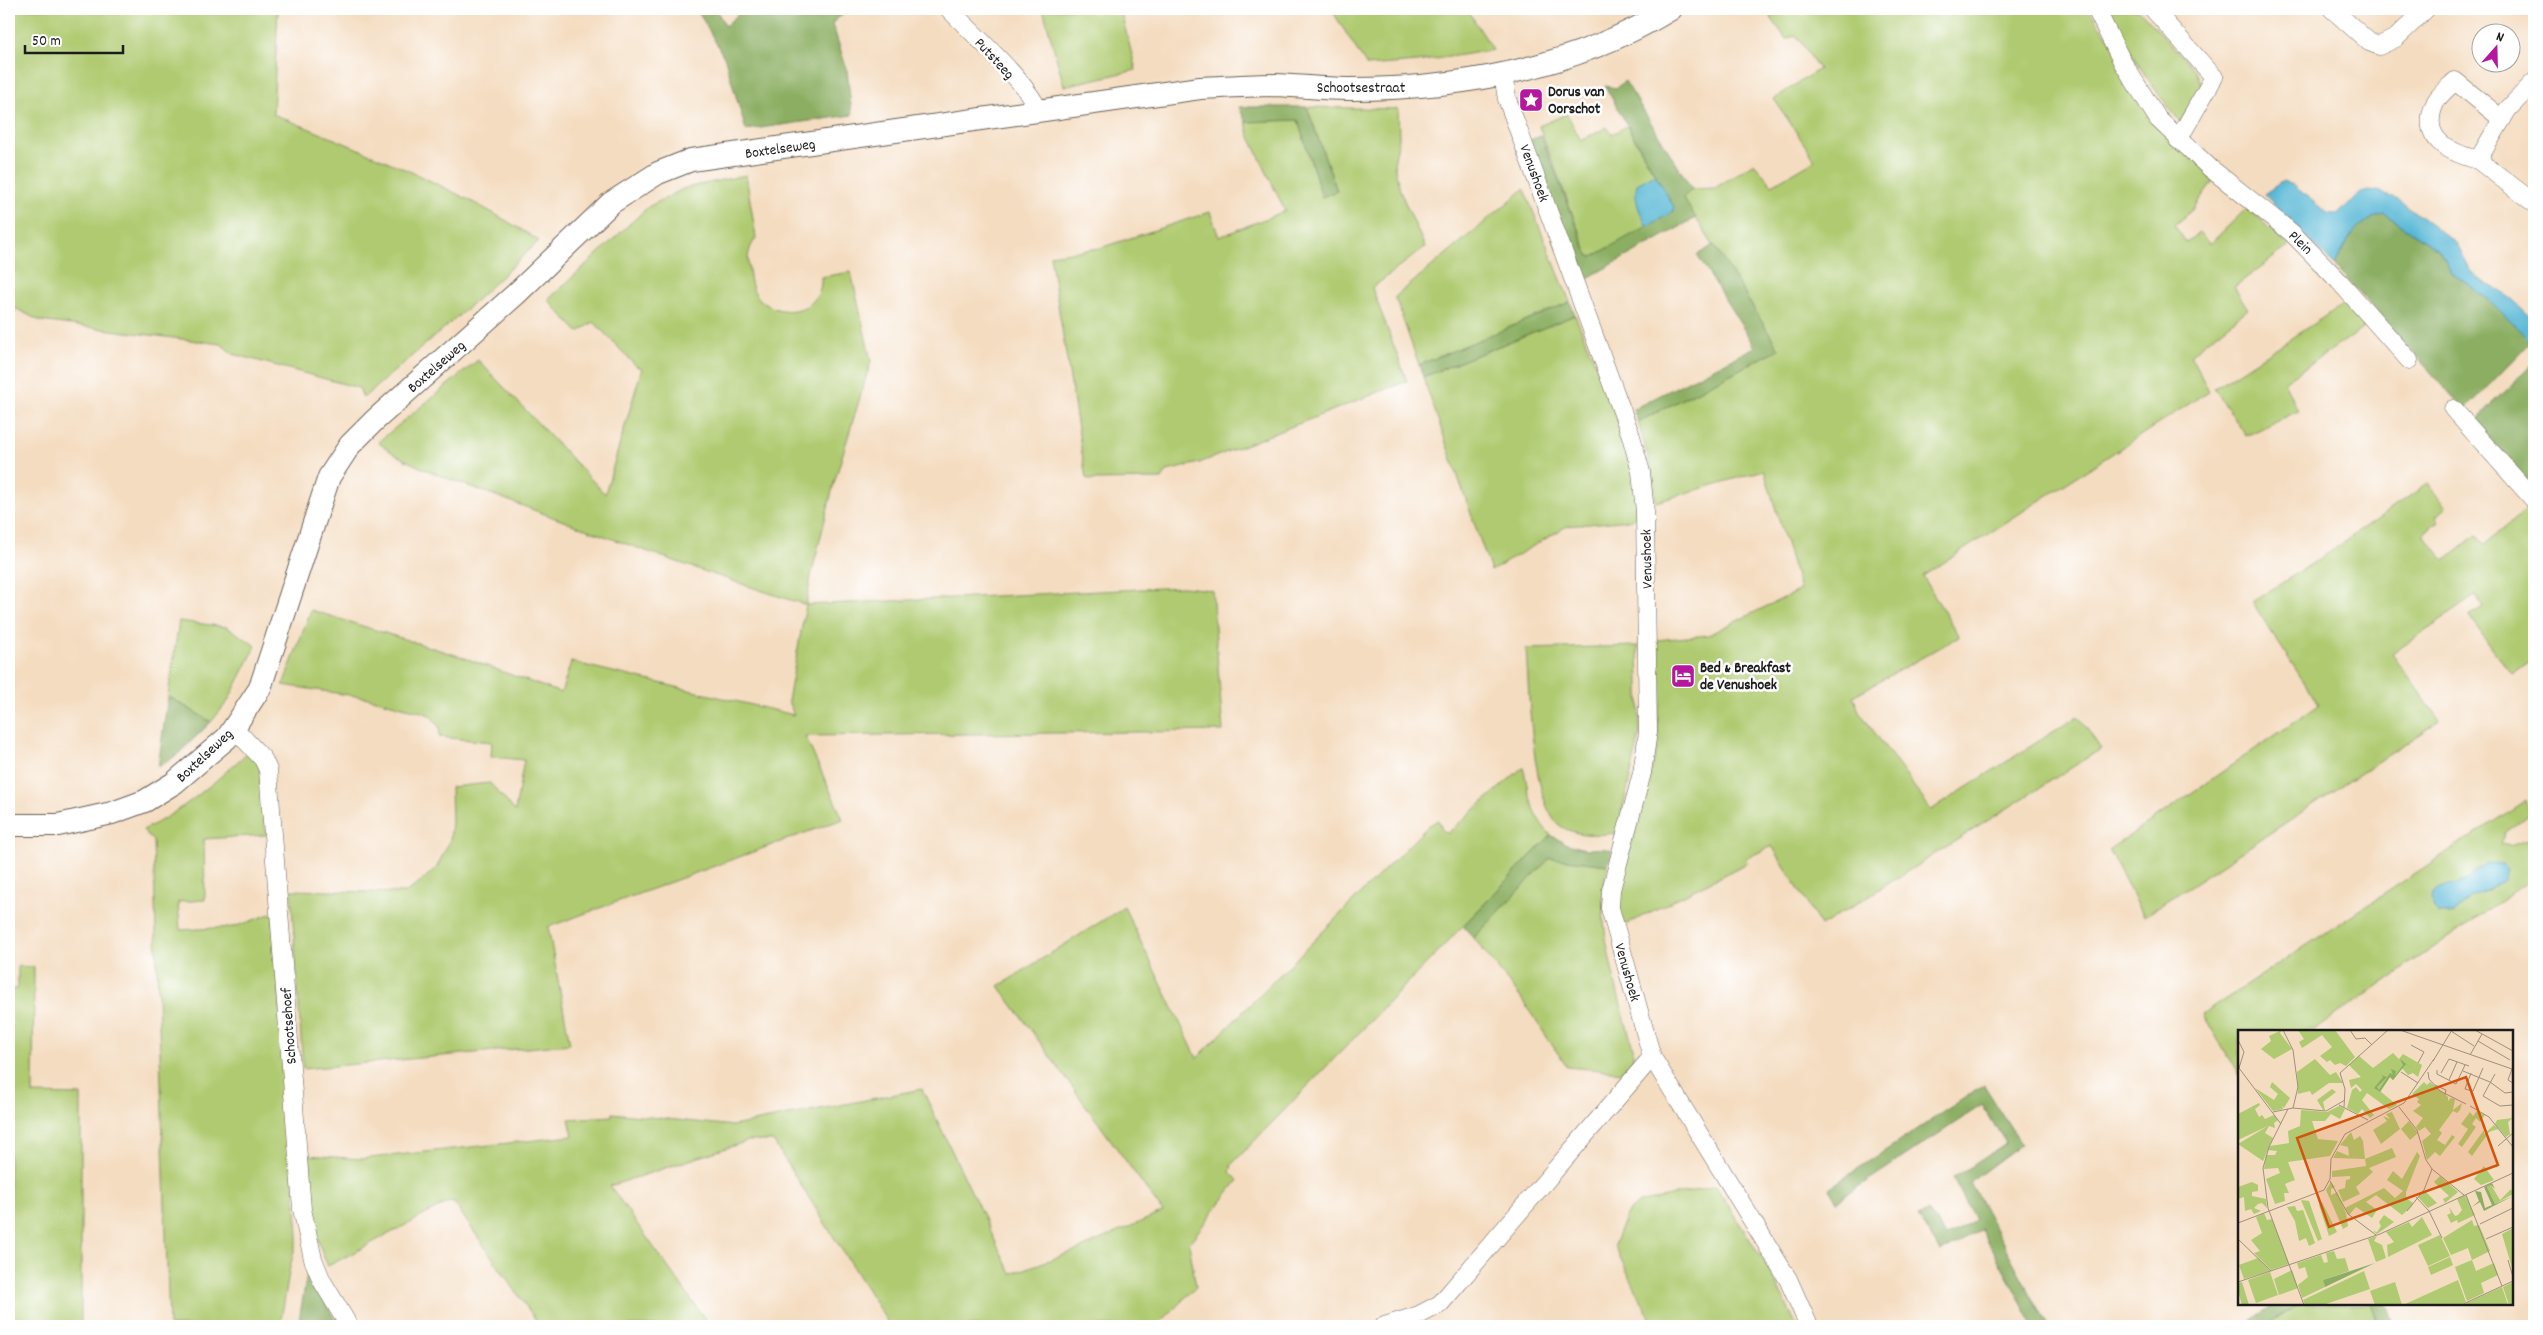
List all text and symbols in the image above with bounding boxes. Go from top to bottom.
scale bar [25,22,122,54]
north arrow [2470,22,2520,72]
text: N [2493,27,2507,48]
text: 50 m [32,31,61,53]
street label: Putsteeg [968,33,1019,85]
street label: Schootsestraat [1317,78,1406,100]
place label: Dorus van Oorschot [1548,82,1604,121]
place icon: Dorus van Oorschot [1518,87,1544,113]
street label: Boxtelseweg [744,134,817,166]
street label: Venushoek [1513,142,1554,206]
street label: Plein [2282,226,2317,261]
street label: Boxtelseweg [403,336,471,399]
street label: Venushoek [1636,529,1660,589]
place label: Bed & Breakfast de Venushoek [1700,658,1791,697]
hotel icon: Bed & Breakfast de Venushoek [1670,663,1696,689]
street label: Boxtelseweg [172,724,239,789]
street label: Venushoek [1607,941,1645,1004]
street label: Schootsehoef [276,986,304,1065]
inset map [2238,1030,2513,1305]

